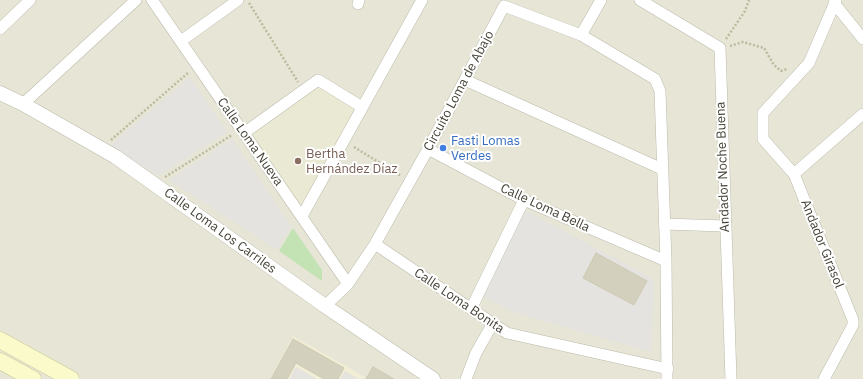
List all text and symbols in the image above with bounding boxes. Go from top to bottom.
street label: Circuito Loma de Abajo [421,28,497,154]
street label: Calle Loma Nueva [214,95,286,189]
street label: Andador Noche Buena [713,101,733,233]
place label: Fasti Lomas Verdes [451,133,520,164]
marker: Fasti Lomas Verdes [438,143,448,153]
place label: Bertha Hernández Díaz [306,146,397,177]
marker: Bertha Hernández Díaz [293,156,303,166]
street label: Calle Loma Bella [498,180,592,236]
street label: Calle Loma Los Carriles [161,185,279,277]
street label: Andador Girasol [797,198,847,290]
street label: Calle Loma Bonita [411,265,507,337]

